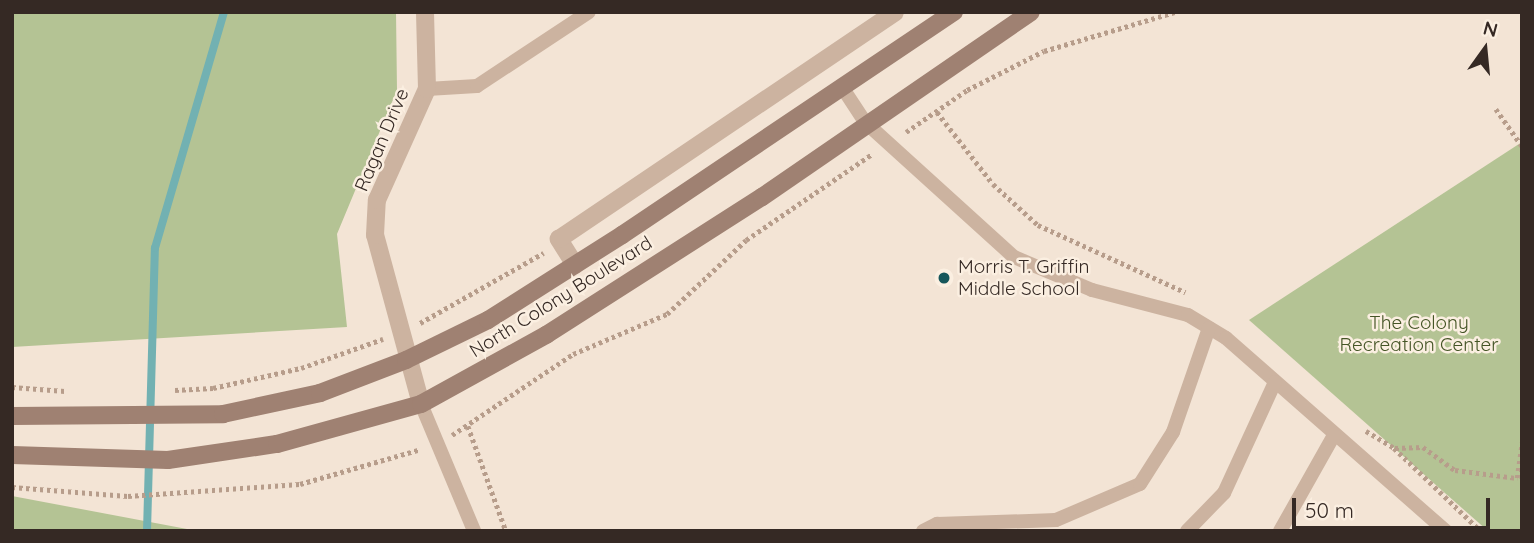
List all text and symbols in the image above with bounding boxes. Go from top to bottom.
north arrow [1450,14,1520,84]
text: N [1481,15,1500,42]
street label: Ragan Drive [350,85,414,195]
street label: North Colony Boulevard [466,231,656,363]
place label: Morris T. Griffin Middle School [958,256,1089,300]
marker: Morris T. Griffin Middle School [936,270,952,286]
park label: The Colony Recreation Center [1339,312,1499,356]
scale bar [1296,484,1494,528]
text: 50 m [1305,497,1354,523]

